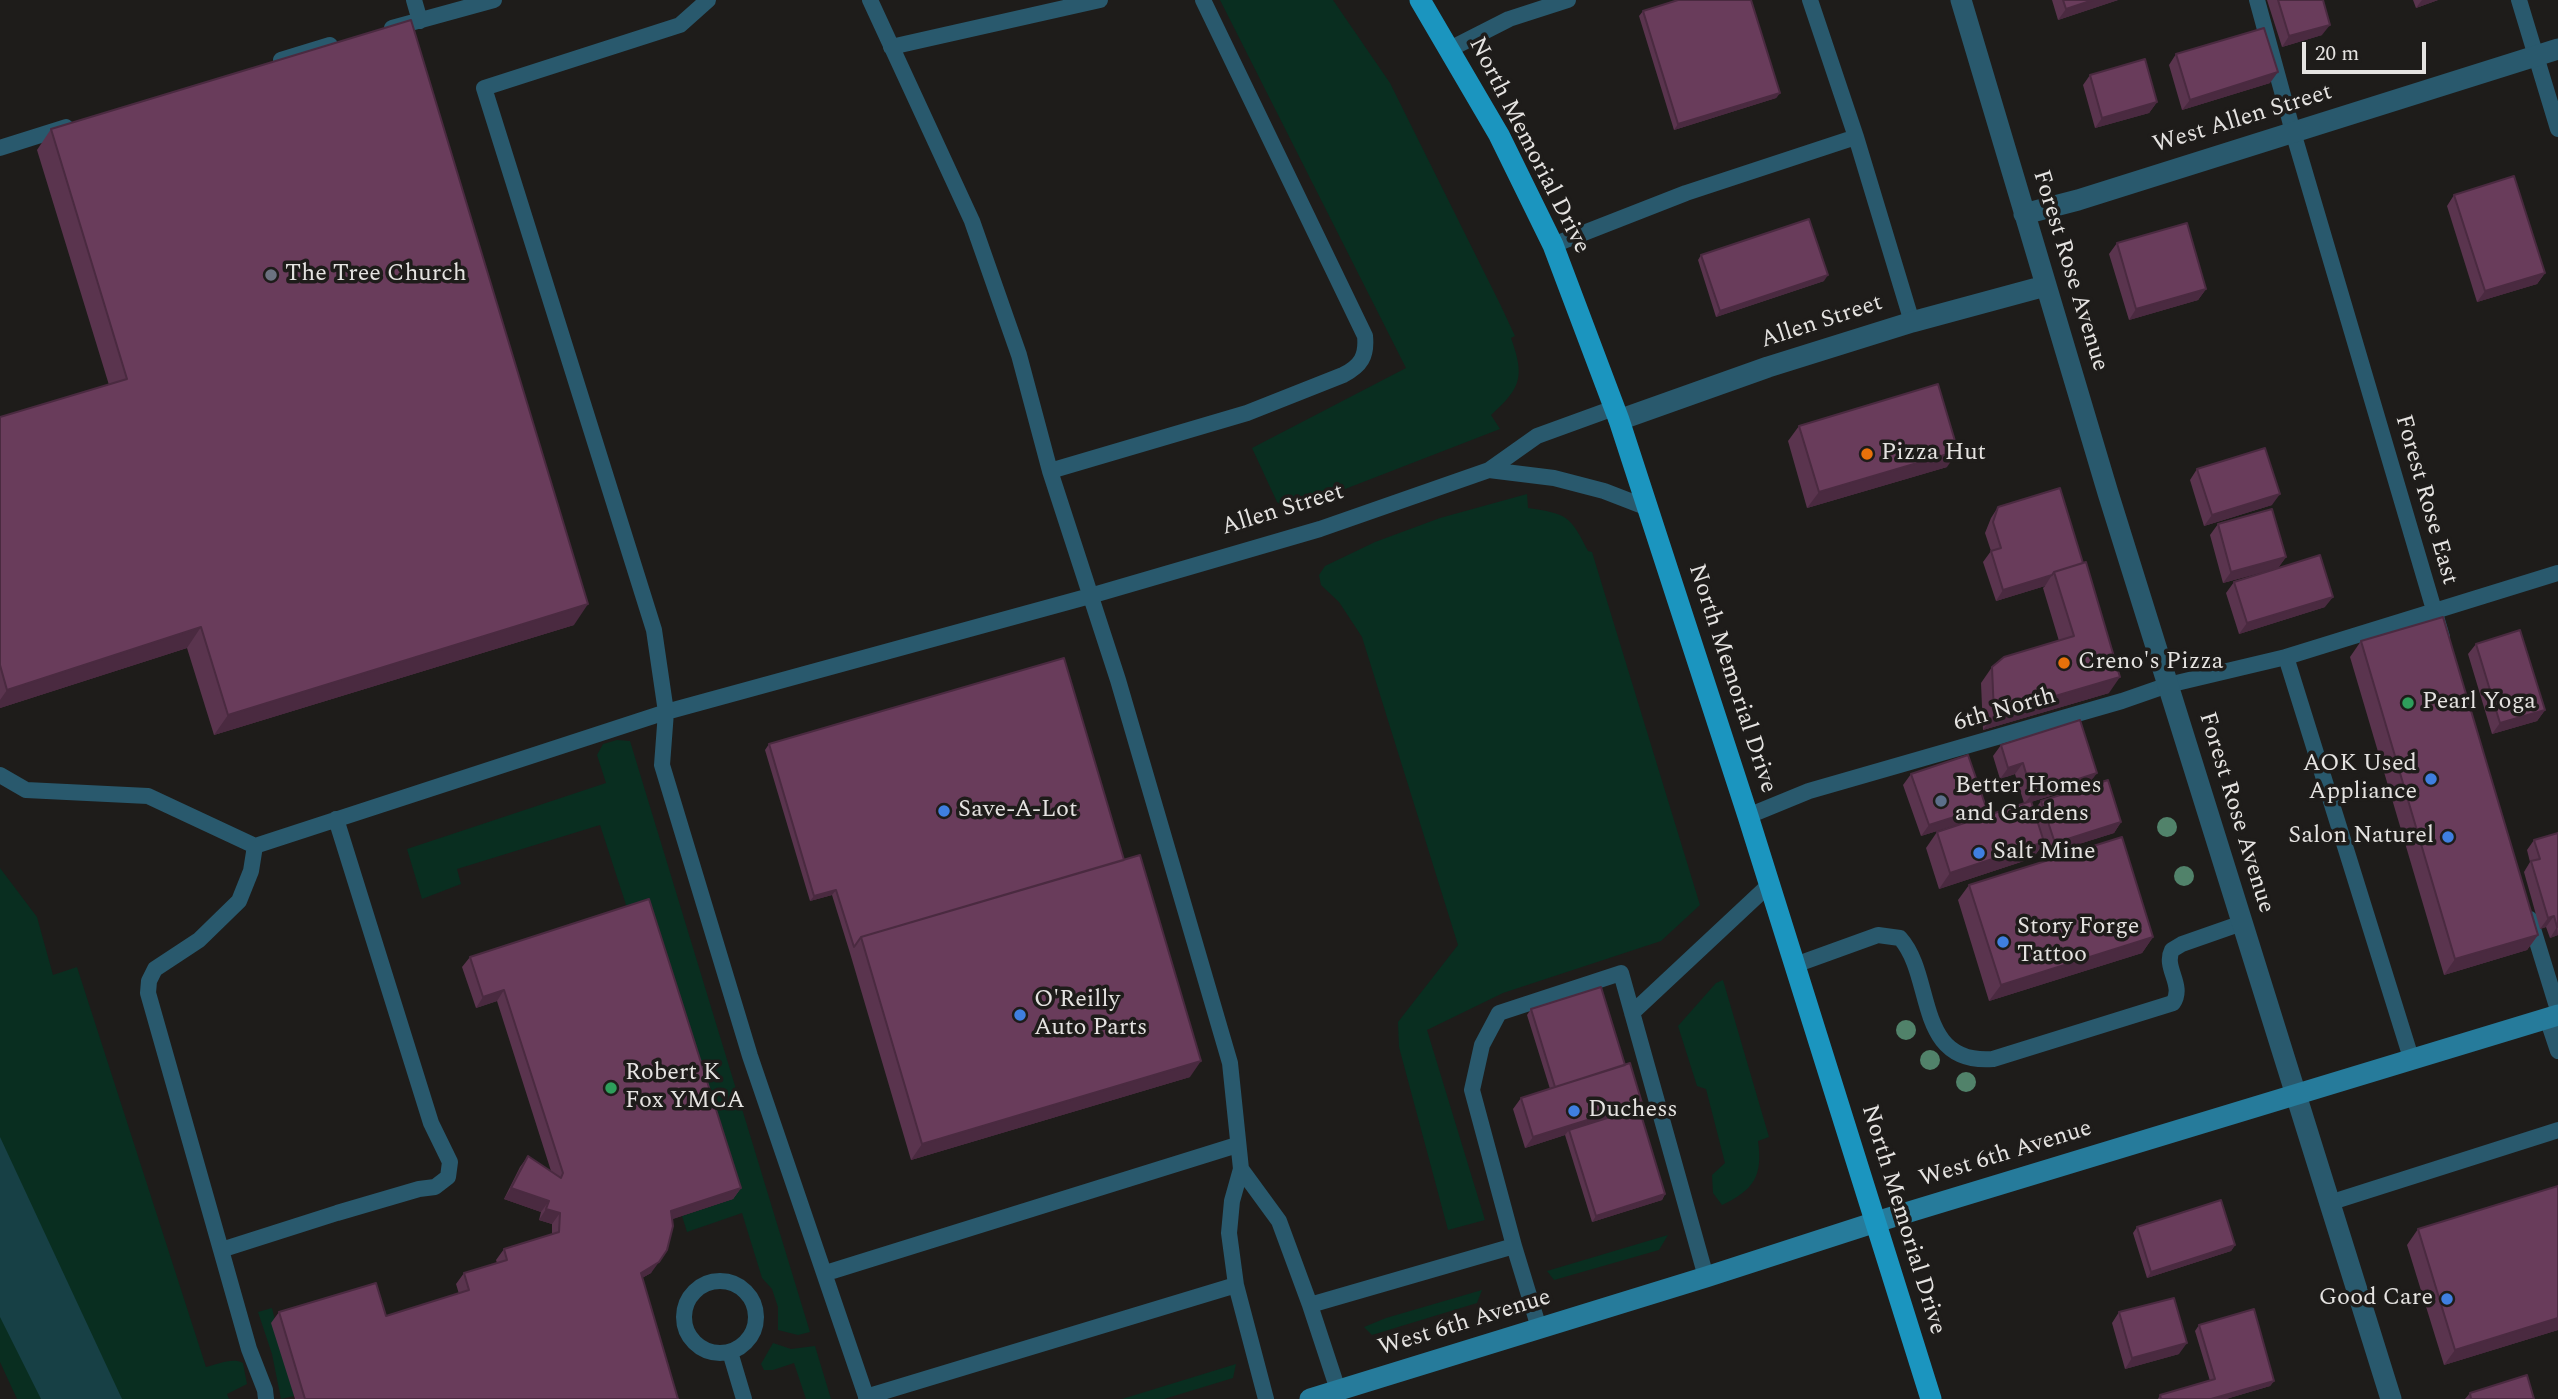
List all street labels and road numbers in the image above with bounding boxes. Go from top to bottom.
street label: North Memorial Drive [1461,33,1595,259]
street label: West Allen Street [2150,79,2336,161]
street label: Forest Rose Avenue [2025,167,2113,375]
street label: Allen Street [1757,290,1887,356]
street label: Forest Rose East [2387,412,2463,588]
street label: Allen Street [1218,479,1348,543]
street label: North Memorial Drive [1680,561,1782,797]
street label: 6th North [1951,683,2059,739]
street label: Forest Rose Avenue [2191,709,2279,917]
street label: North Memorial Drive [1853,1102,1951,1338]
street label: West 6th Avenue [1916,1115,2096,1195]
street label: West 6th Avenue [1375,1284,1555,1364]

